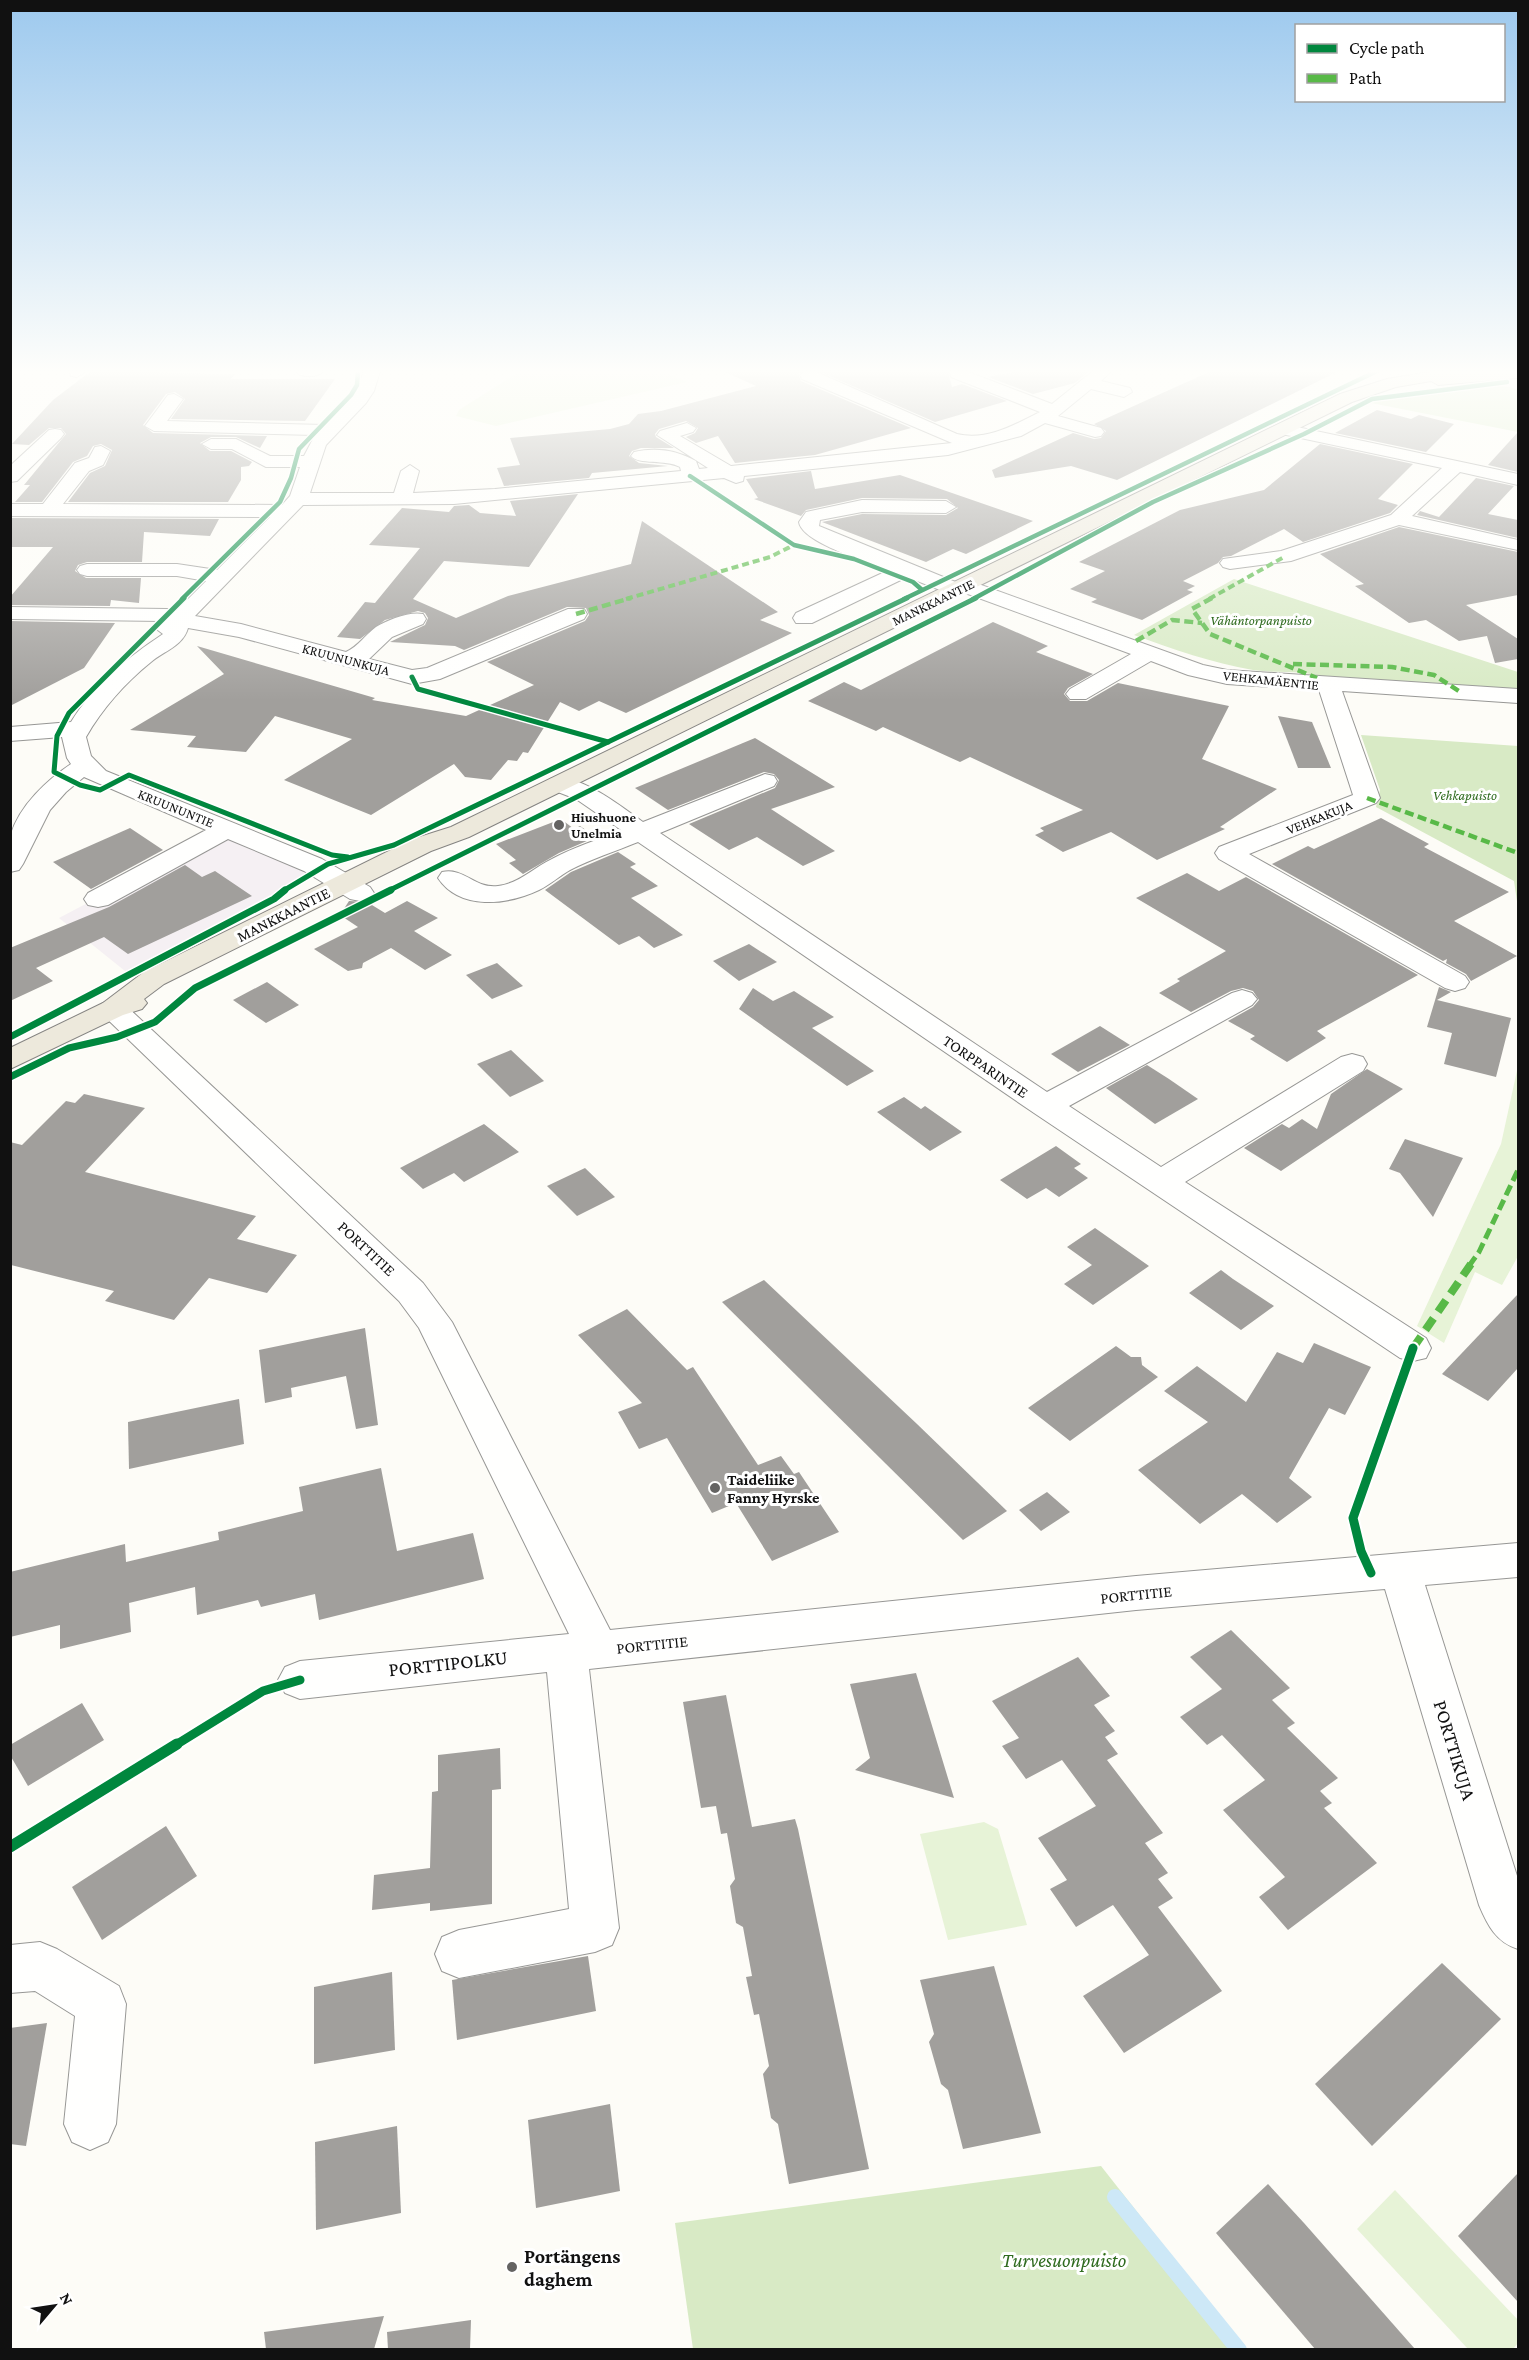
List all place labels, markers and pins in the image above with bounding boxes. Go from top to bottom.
place label: Hiushuone Unelmia [571,809,637,841]
marker: Hiushuone Unelmia [552,818,566,832]
place label: Taideliike Fanny Hyrske [727,1471,820,1506]
marker: Taideliike Fanny Hyrske [708,1481,722,1495]
place label: Portängens daghem [524,2245,620,2290]
marker: Portängens daghem [505,2260,519,2274]

